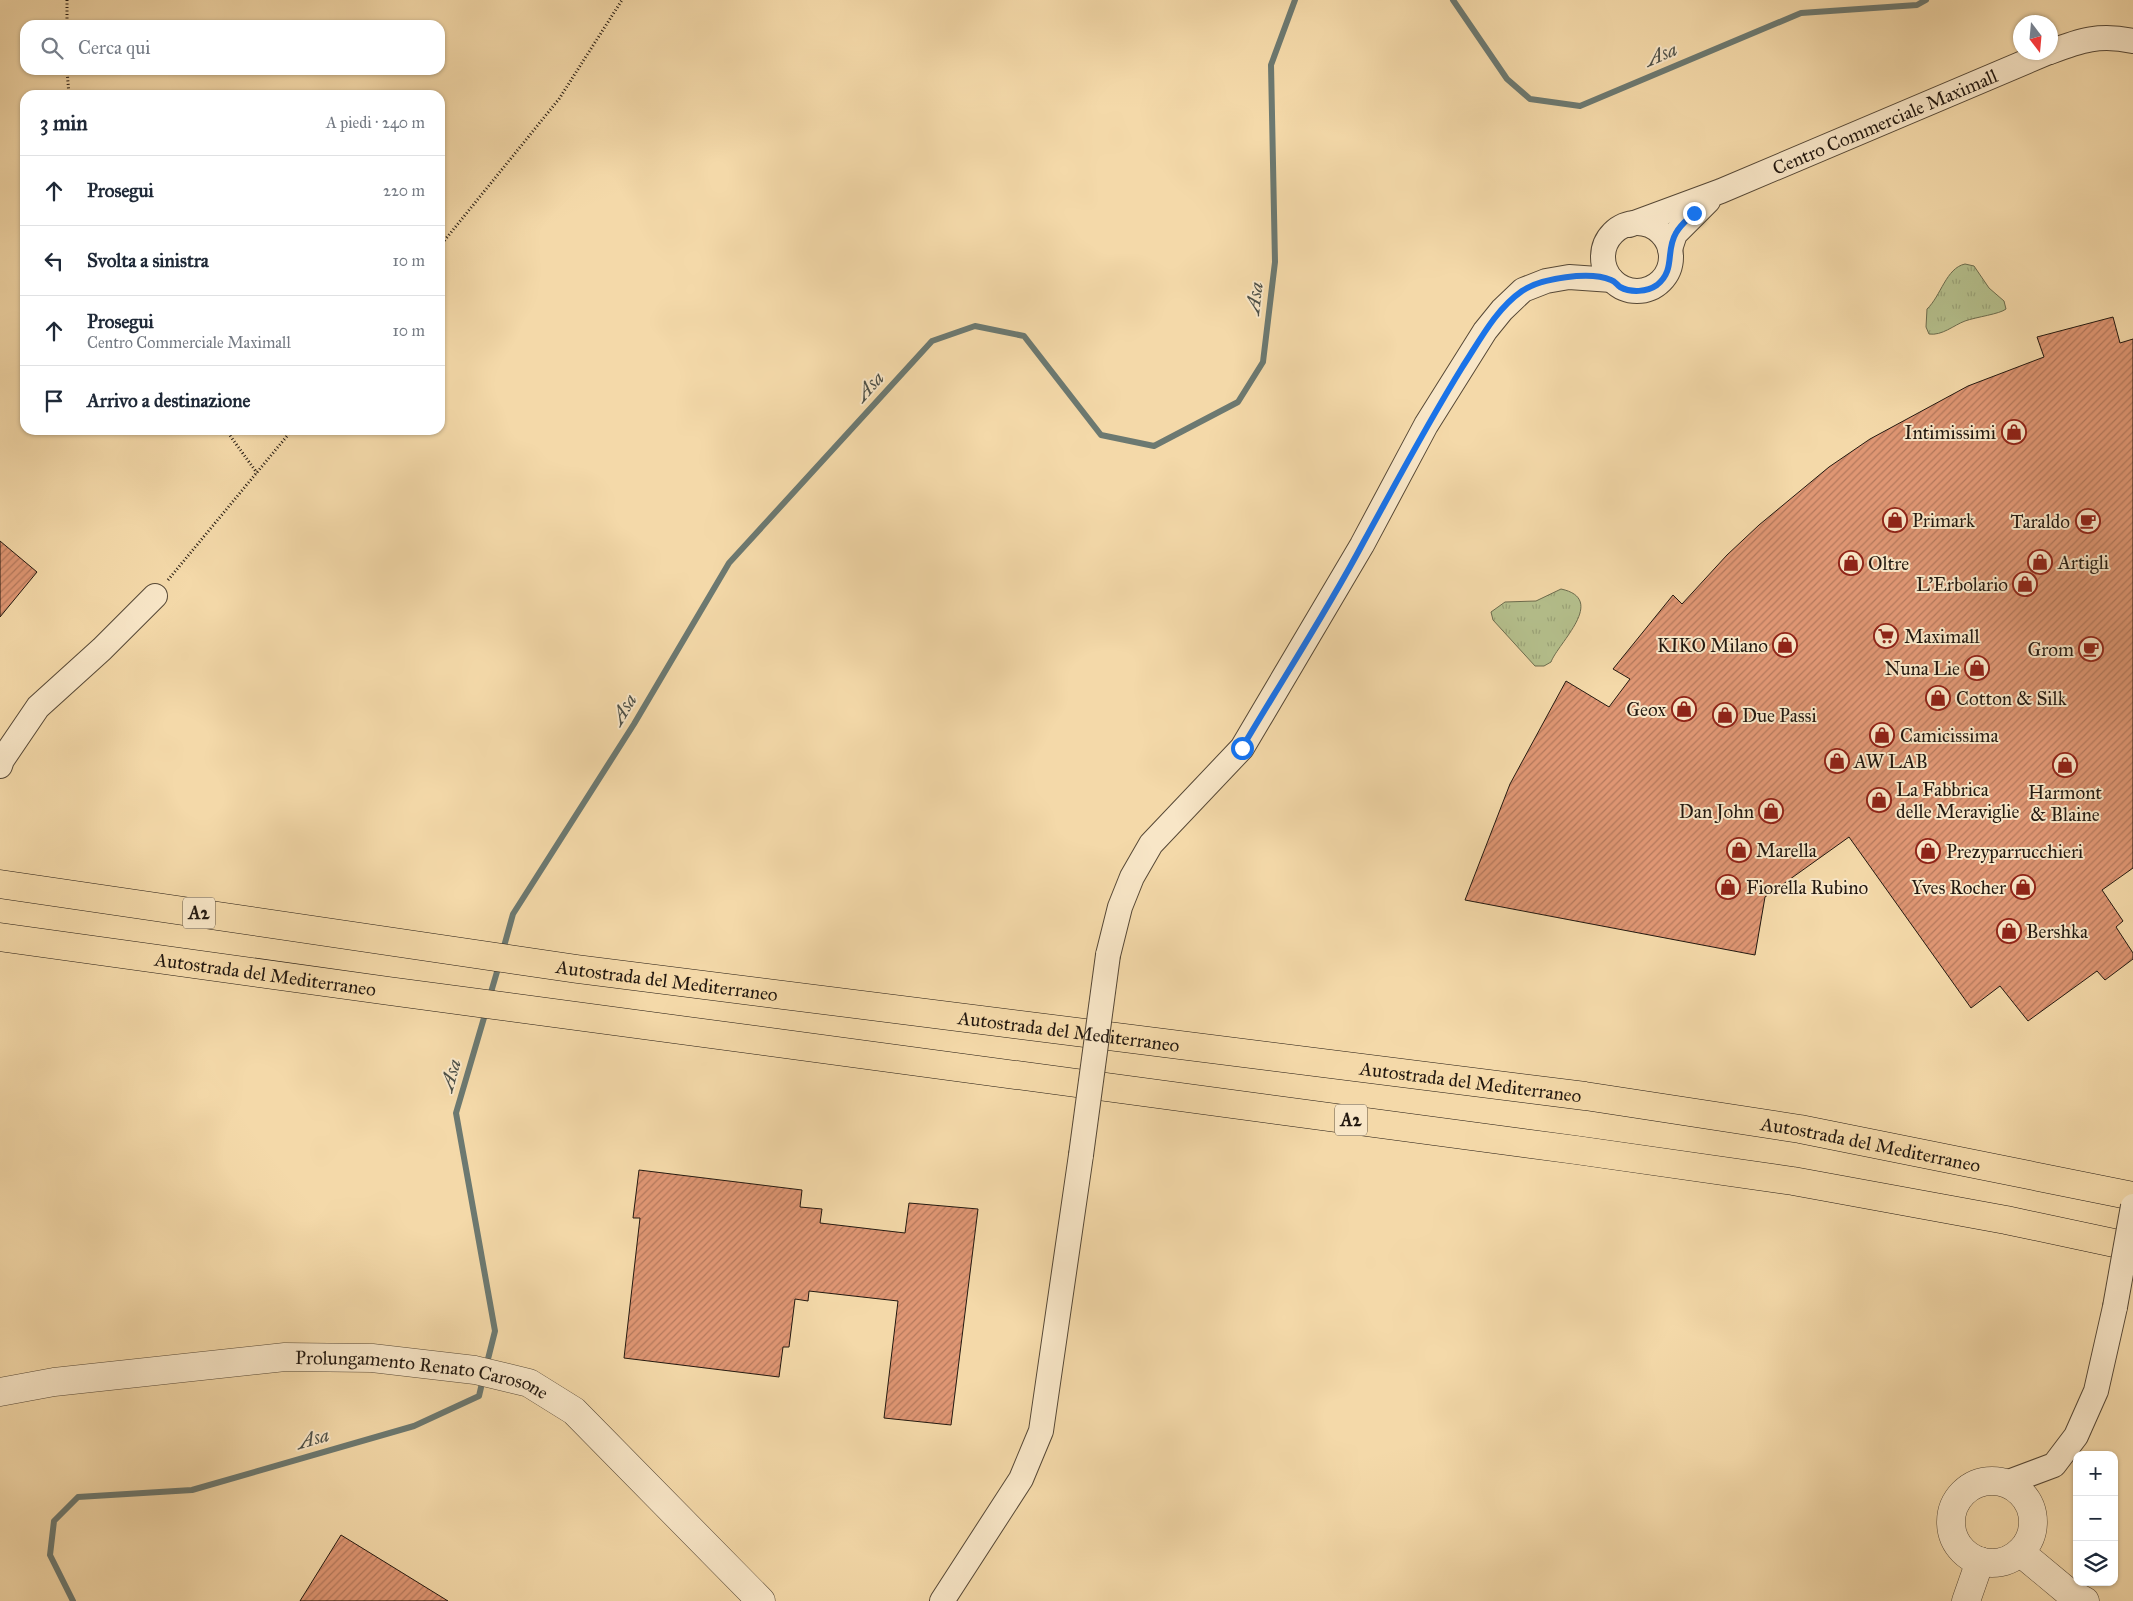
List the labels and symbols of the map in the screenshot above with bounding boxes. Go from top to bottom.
north arrow [2013,15,2058,60]
water label: Asa [1640,37,1681,72]
street label: Centro Commerciale Maximall [1769,64,2002,180]
route end [1683,202,1706,225]
water label: Asa [1240,280,1268,318]
water label: Asa [848,366,889,408]
shop icon: Intimissimi [2001,419,2027,445]
place label: Intimissimi [1904,421,1996,444]
shop icon: Primark [1882,507,1908,533]
cafe icon: Taraldo [2075,508,2101,534]
place label: Primark [1912,509,1975,532]
place label: Taraldo [2011,510,2070,533]
shop icon: Artigli [2027,549,2053,575]
shop icon: Oltre [1838,550,1864,576]
place label: Artigli [2057,551,2109,575]
place label: Oltre [1868,552,1909,575]
shop icon: L'Erbolario [2012,571,2038,597]
place label: L'Erbolario [1916,573,2008,596]
supermarket icon: Maximall [1873,623,1899,649]
place label: Maximall [1904,625,1980,648]
shop icon: KIKO Milano [1772,632,1798,658]
place label: KIKO Milano [1657,634,1768,657]
cafe icon: Grom [2078,636,2104,662]
place label: Grom [2027,638,2074,661]
shop icon: Nuna Lie [1964,655,1990,681]
place label: Nuna Lie [1885,657,1960,680]
shop icon: Cotton & Silk [1925,685,1951,711]
place label: Cotton & Silk [1956,687,2067,710]
water label: Asa [603,689,642,731]
shop icon: Geox [1671,696,1697,722]
place label: Geox [1626,698,1667,721]
shop icon: Due Passi [1712,702,1738,728]
place label: Due Passi [1742,704,1817,727]
shop icon: Camicissima [1869,722,1895,748]
place label: Camicissima [1900,724,1999,747]
route start [1231,737,1254,760]
shop icon: AW LAB [1824,748,1850,774]
place label: AW LAB [1853,750,1928,773]
shop icon: Harmont & Blaine [2052,752,2078,778]
place label: La Fabbrica delle Meraviglie [1896,778,2020,824]
place label: Harmont & Blaine [2028,781,2102,826]
shop icon: La Fabbrica delle Meraviglie [1866,787,1892,813]
shop icon: Dan John [1758,798,1784,824]
place label: Dan John [1679,800,1754,824]
shop icon: Marella [1726,837,1752,863]
shop icon: Prezyparrucchieri [1915,838,1941,864]
place label: Marella [1756,839,1818,862]
place label: Prezyparrucchieri [1946,840,2083,863]
shop icon: Fiorella Rubino [1715,874,1741,900]
shop icon: Yves Rocher [2010,874,2036,900]
place label: Fiorella Rubino [1746,876,1868,899]
place label: Yves Rocher [1911,876,2007,899]
road number: A2 [183,898,215,928]
shop icon: Bershka [1996,918,2022,944]
place label: Bershka [2026,920,2089,943]
street label: Autostrada del Mediterraneo [152,947,378,1001]
street label: Autostrada del Mediterraneo [554,955,779,1006]
street label: Autostrada del Mediterraneo [956,1006,1181,1057]
water label: Asa [433,1056,466,1096]
street label: Autostrada del Mediterraneo [1357,1057,1583,1107]
road number: A2 [1335,1104,1367,1136]
street label: Autostrada del Mediterraneo [1758,1112,1983,1177]
street label: Prolungamento Renato Carosone [295,1346,553,1404]
water label: Asa [292,1422,332,1455]

